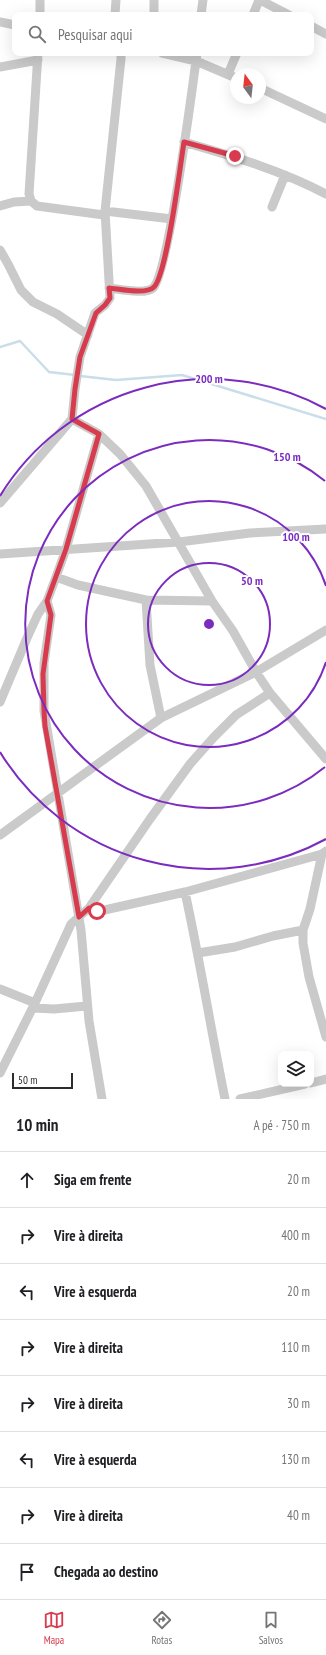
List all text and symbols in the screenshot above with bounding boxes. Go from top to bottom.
search box [12,12,314,56]
icon: search [26,23,48,45]
text: Pesquisar aqui [58,25,132,44]
north arrow [230,68,266,104]
route end [226,147,244,165]
text: 200 m [195,371,223,386]
text: 150 m [273,449,301,464]
text: 100 m [282,529,310,544]
text: 50 m [241,573,263,588]
centre of rings [202,617,216,631]
route start [88,902,106,920]
map controls [278,1051,314,1087]
button: layers [278,1051,314,1087]
scale bar [12,1071,73,1090]
text: 50 m [18,1073,37,1087]
text: 10 min [16,1114,58,1136]
text: A pé · 750 m [253,1117,310,1134]
icon: ahead [16,1169,38,1191]
text: Siga em frente [54,1170,132,1189]
text: 20 m [287,1171,310,1188]
icon: right [16,1225,38,1247]
text: Vire à direita [54,1226,123,1245]
text: 400 m [281,1227,310,1244]
icon: left [16,1281,38,1303]
text: Vire à esquerda [54,1282,137,1301]
text: 20 m [287,1283,310,1300]
icon: right [16,1337,38,1359]
text: Vire à direita [54,1338,123,1357]
text: 110 m [281,1339,310,1356]
icon: right [16,1393,38,1415]
text: Vire à direita [54,1394,123,1413]
text: 30 m [287,1395,310,1412]
icon: left [16,1449,38,1471]
text: Vire à esquerda [54,1450,137,1469]
text: 130 m [281,1451,310,1468]
icon: right [16,1505,38,1527]
text: Vire à direita [54,1506,123,1525]
text: 40 m [287,1507,310,1524]
icon: arrive [16,1561,38,1583]
text: Chegada ao destino [54,1562,158,1581]
tab: Mapa [43,1609,65,1647]
tab: Rotas [151,1609,173,1647]
tab: Salvos [259,1609,283,1647]

